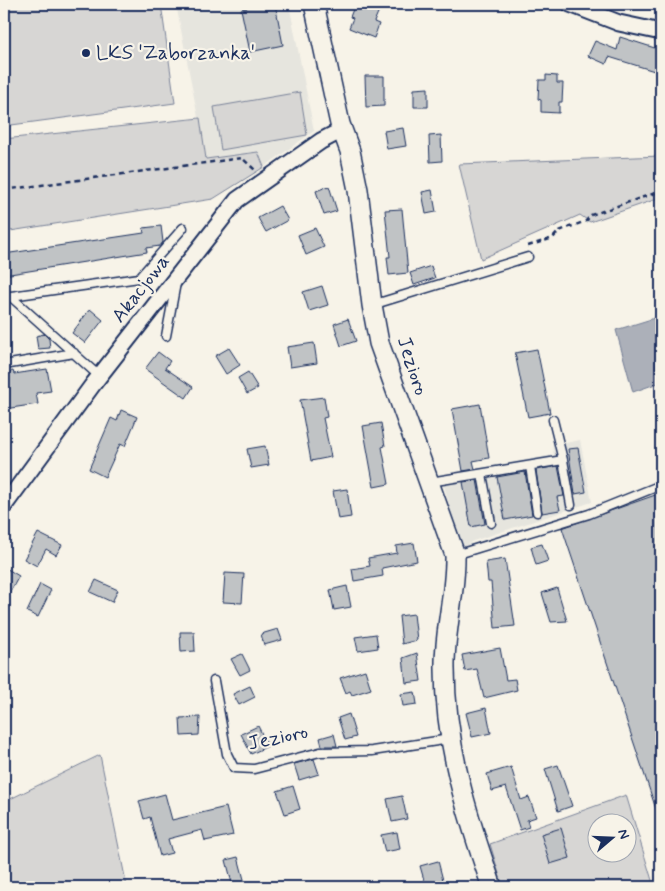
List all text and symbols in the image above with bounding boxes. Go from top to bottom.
place label: LKS 'Zaborzanka' [96,40,255,67]
marker: LKS 'Zaborzanka' [80,47,92,59]
street label: Akacjowa [106,249,176,329]
street label: Jezioro [390,333,434,399]
street label: Jezioro [246,718,310,758]
north arrow [588,814,638,864]
text: N [613,827,633,841]

